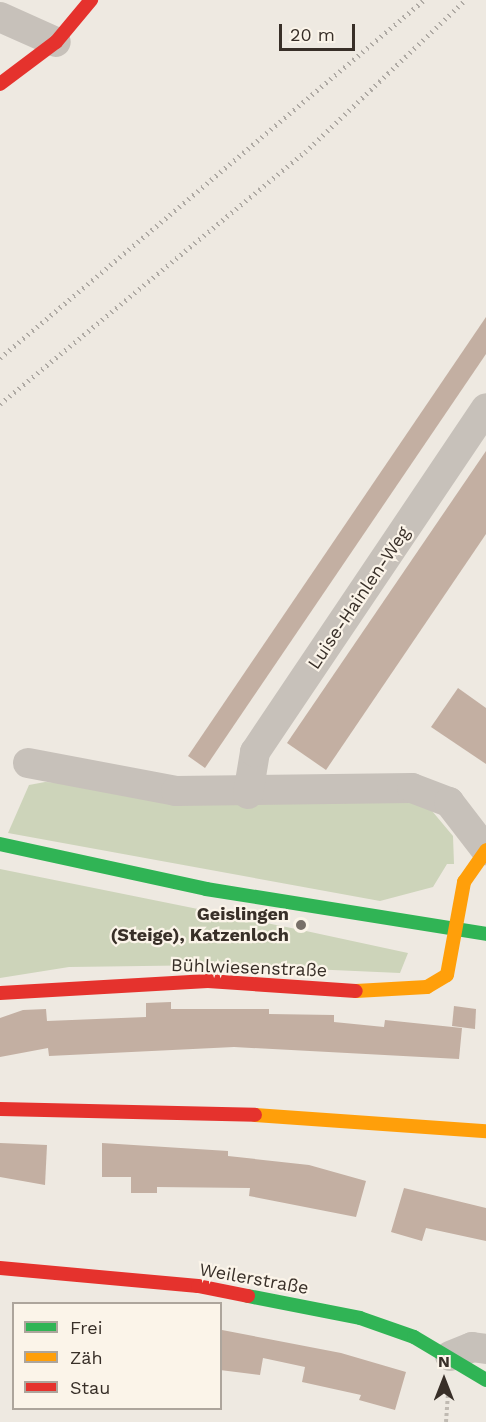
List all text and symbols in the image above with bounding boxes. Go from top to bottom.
scale bar [282,12,358,50]
text: 20 m [290,24,335,45]
street label: Luise-Hainlen-Weg [303,523,415,673]
place label: Geislingen (Steige), Katzenloch [111,904,289,946]
marker: Geislingen (Steige), Katzenloch [294,918,308,932]
street label: Bühlwiesenstraße [171,954,327,982]
street label: Weilerstraße [198,1259,310,1299]
legend [12,1302,222,1410]
text: Frei [70,1317,102,1338]
text: Zäh [70,1347,103,1368]
north arrow [414,1350,474,1410]
text: N [438,1352,450,1371]
text: Stau [70,1377,110,1398]

